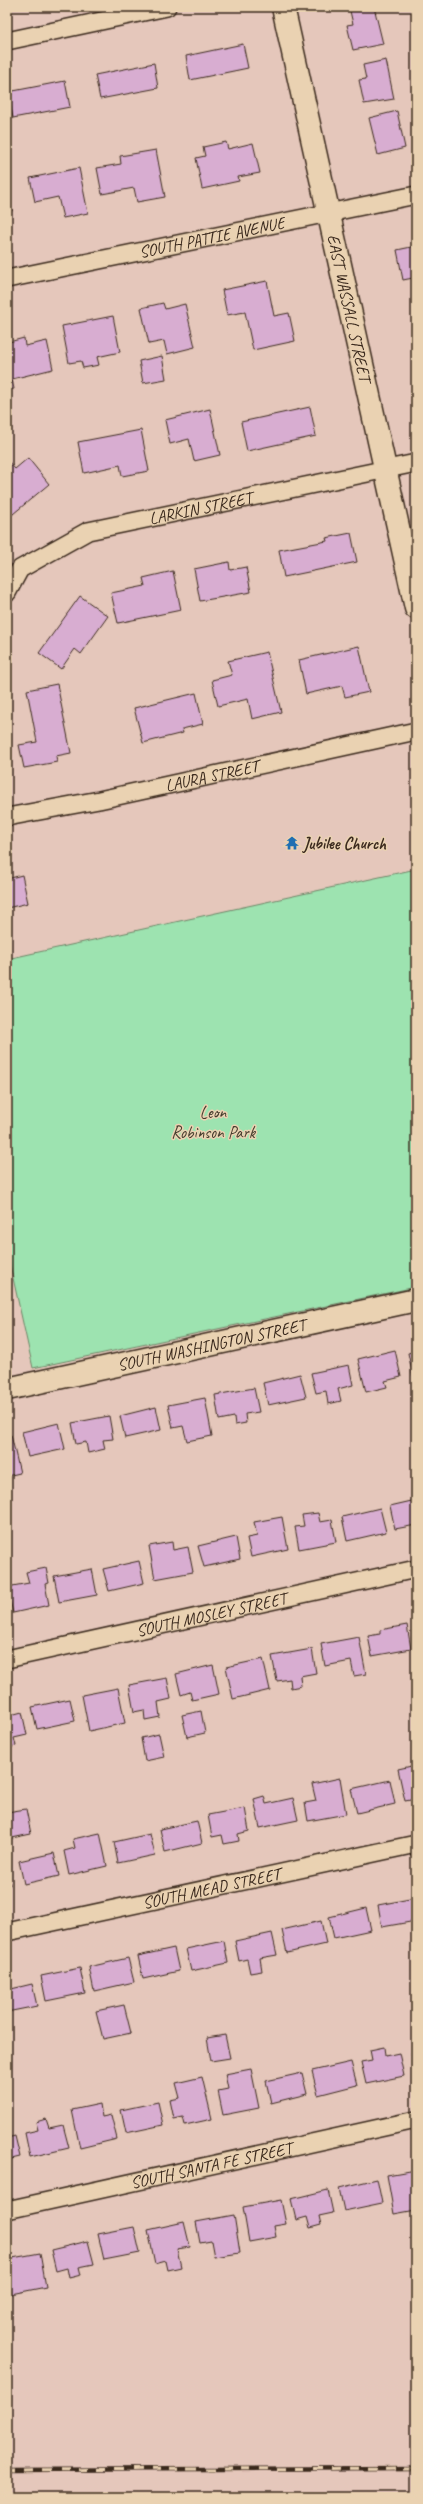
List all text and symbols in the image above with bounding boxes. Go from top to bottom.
street label: SOUTH PATTIE AVENUE [137,211,289,262]
street label: EAST WASSALL STREET [323,232,377,387]
street label: LARKIN STREET [147,486,258,529]
street label: LAURA STREET [163,754,265,796]
place label: Jubilee Church [302,833,387,854]
temple icon: Jubilee Church [284,835,300,851]
park label: Leon Robinson Park [171,1102,257,1143]
street label: SOUTH WASHINGTON STREET [115,1313,311,1375]
street label: SOUTH MOSLEY STREET [134,1586,292,1641]
street label: SOUTH MEAD STREET [141,1862,286,1913]
street label: SOUTH SANTA FE STREET [129,2136,298,2193]

